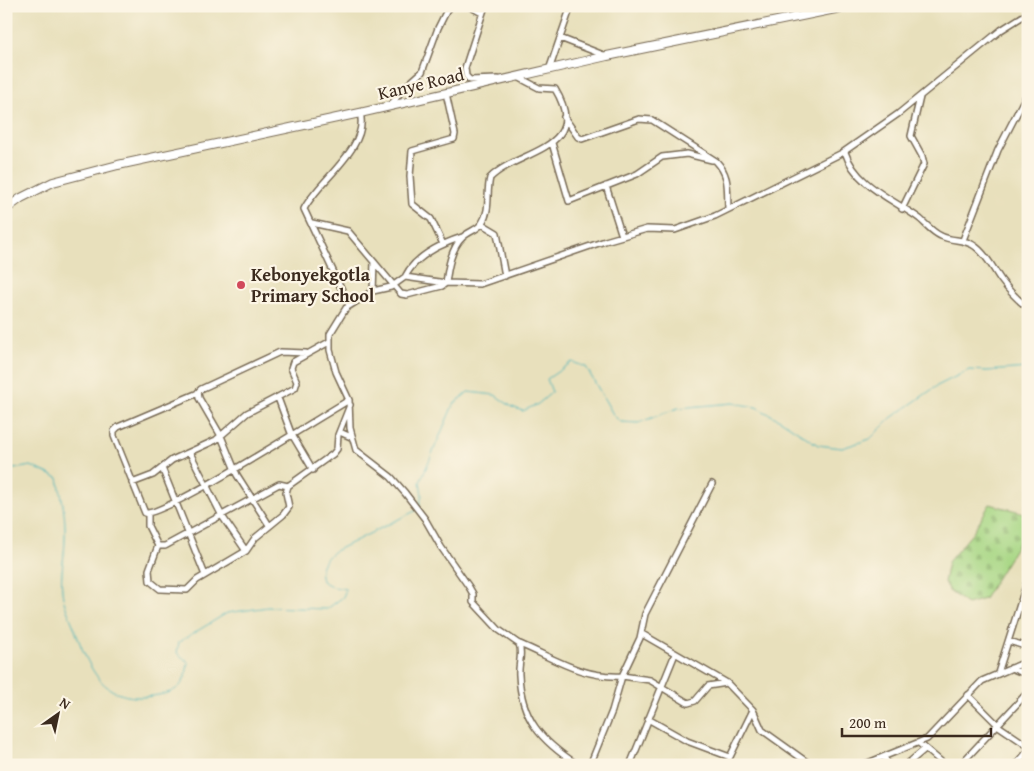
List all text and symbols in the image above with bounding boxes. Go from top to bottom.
street label: Kanye Road [375,60,467,107]
place label: Kebonyekgotla Primary School [251,261,375,309]
marker: Kebonyekgotla Primary School [235,279,247,291]
north arrow [32,688,82,738]
text: N [56,692,75,714]
scale bar [842,706,990,738]
text: 200 m [849,712,887,733]

